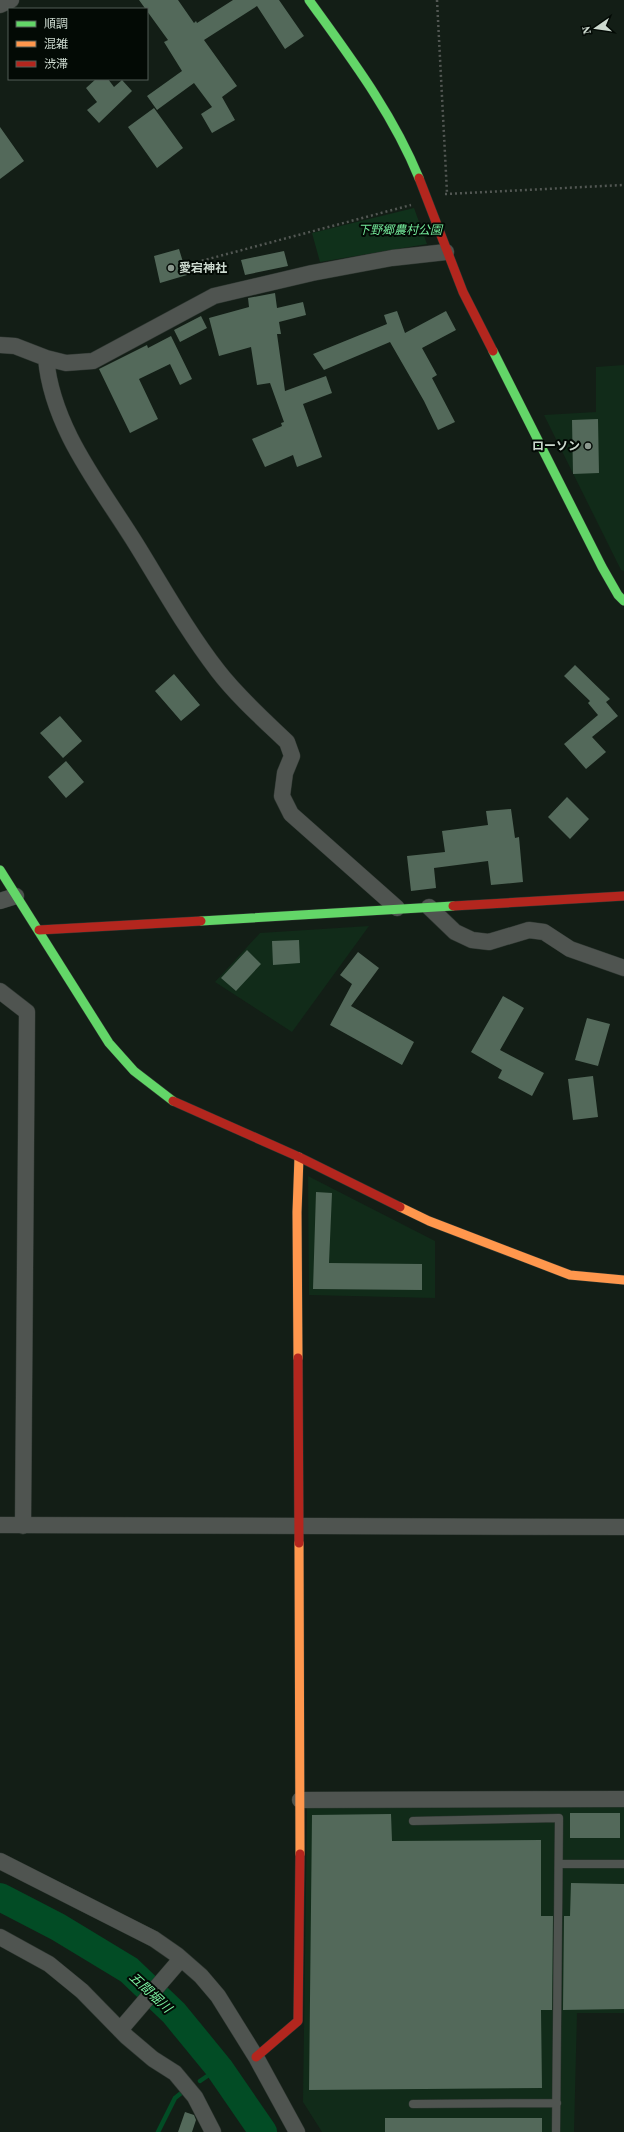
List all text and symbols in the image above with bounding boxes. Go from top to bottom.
legend [8,8,148,80]
north arrow [576,8,616,48]
text: 順調 [44,16,68,32]
text: N [579,25,595,36]
text: 混雑 [44,36,68,52]
text: 渋滞 [44,56,68,72]
park label: 下野郷農村公園 [358,222,444,238]
place label: 愛宕神社 [179,260,227,276]
marker: 愛宕神社 [166,263,176,273]
place label: ローソン [532,438,580,454]
marker: ローソン [583,441,593,451]
water label: 五間堀川 [126,1968,177,2018]

